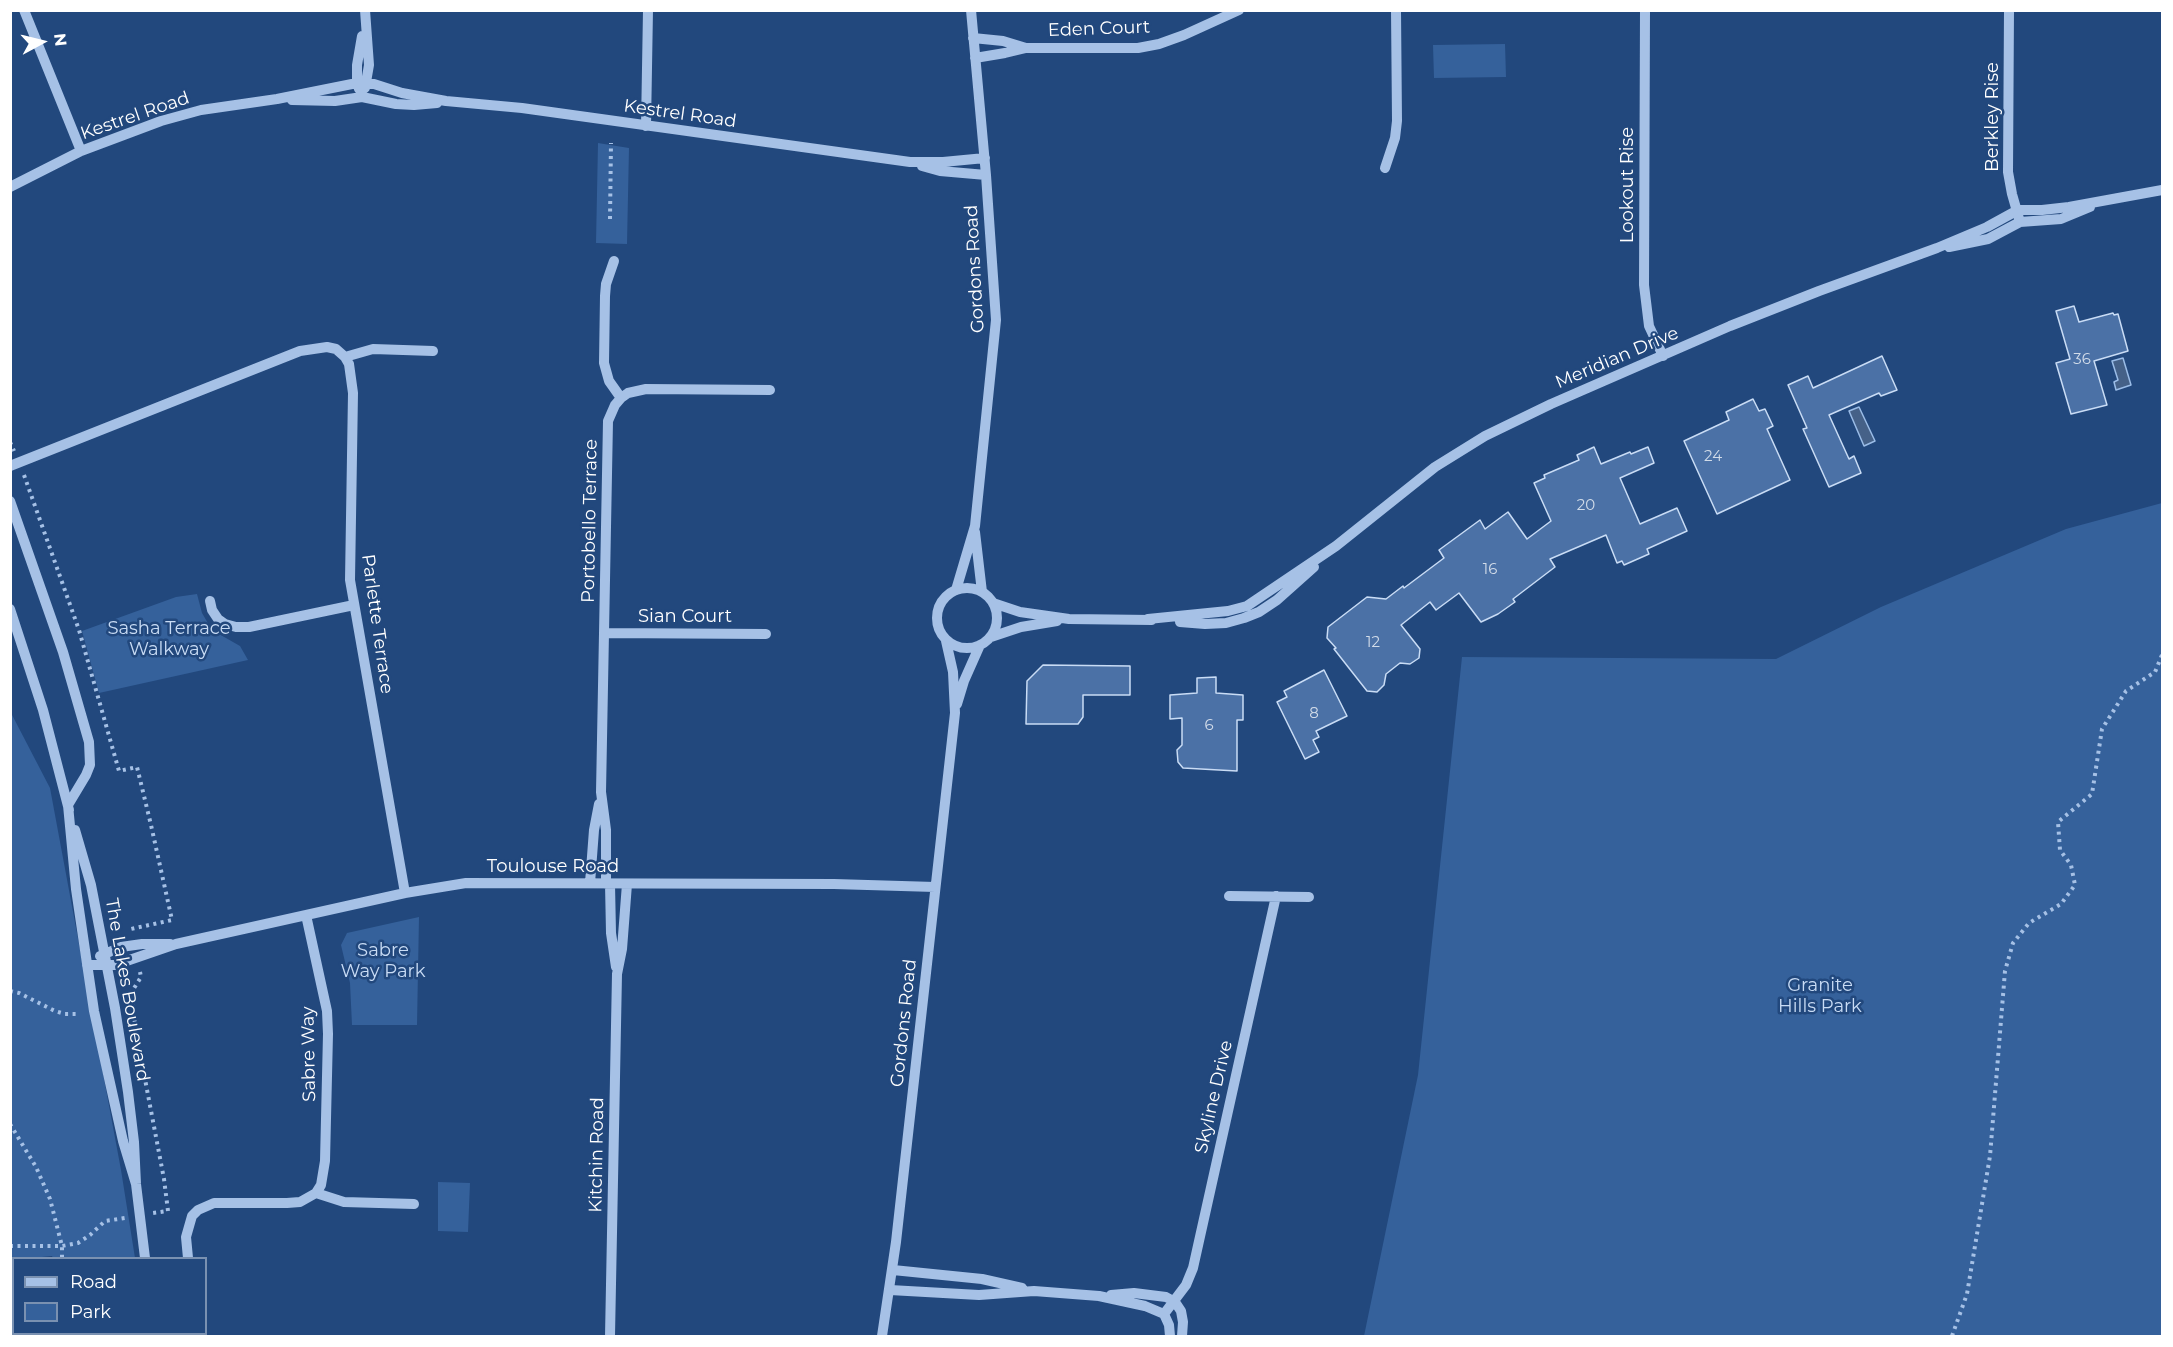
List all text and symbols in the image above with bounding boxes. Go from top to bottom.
north arrow [12,12,72,72]
street label: Eden Court [1047,16,1151,42]
text: N [50,32,71,47]
street label: Berkley Rise [1982,62,2004,172]
street label: Kestrel Road [78,87,192,145]
street label: Kestrel Road [622,95,738,133]
street label: Lookout Rise [1617,127,1639,243]
street label: Gordons Road [961,204,989,334]
street label: Meridian Drive [1552,322,1682,394]
house number: 36 [2073,351,2091,369]
street label: Portobello Terrace [578,439,602,603]
house number: 24 [1704,448,1722,466]
house number: 20 [1577,497,1595,515]
street label: Parlette Terrace [356,553,398,695]
house number: 16 [1483,561,1497,579]
street label: Sian Court [638,606,732,628]
park label: Sasha Terrace Walkway [107,618,231,660]
house number: 12 [1366,634,1380,652]
house number: 8 [1309,705,1319,723]
house number: 6 [1204,717,1214,735]
street label: Toulouse Road [487,856,619,878]
street label: The Lakes Boulevard [100,897,154,1083]
park label: Sabre Way Park [341,940,425,982]
street label: Gordons Road [887,958,921,1088]
park label: Granite Hills Park [1778,975,1862,1018]
street label: Sabre Way [297,1006,321,1102]
street label: Skyline Drive [1190,1038,1238,1156]
street label: Kitchin Road [585,1097,609,1213]
legend [12,1257,207,1335]
text: Road [70,1271,117,1293]
text: Park [70,1301,111,1323]

